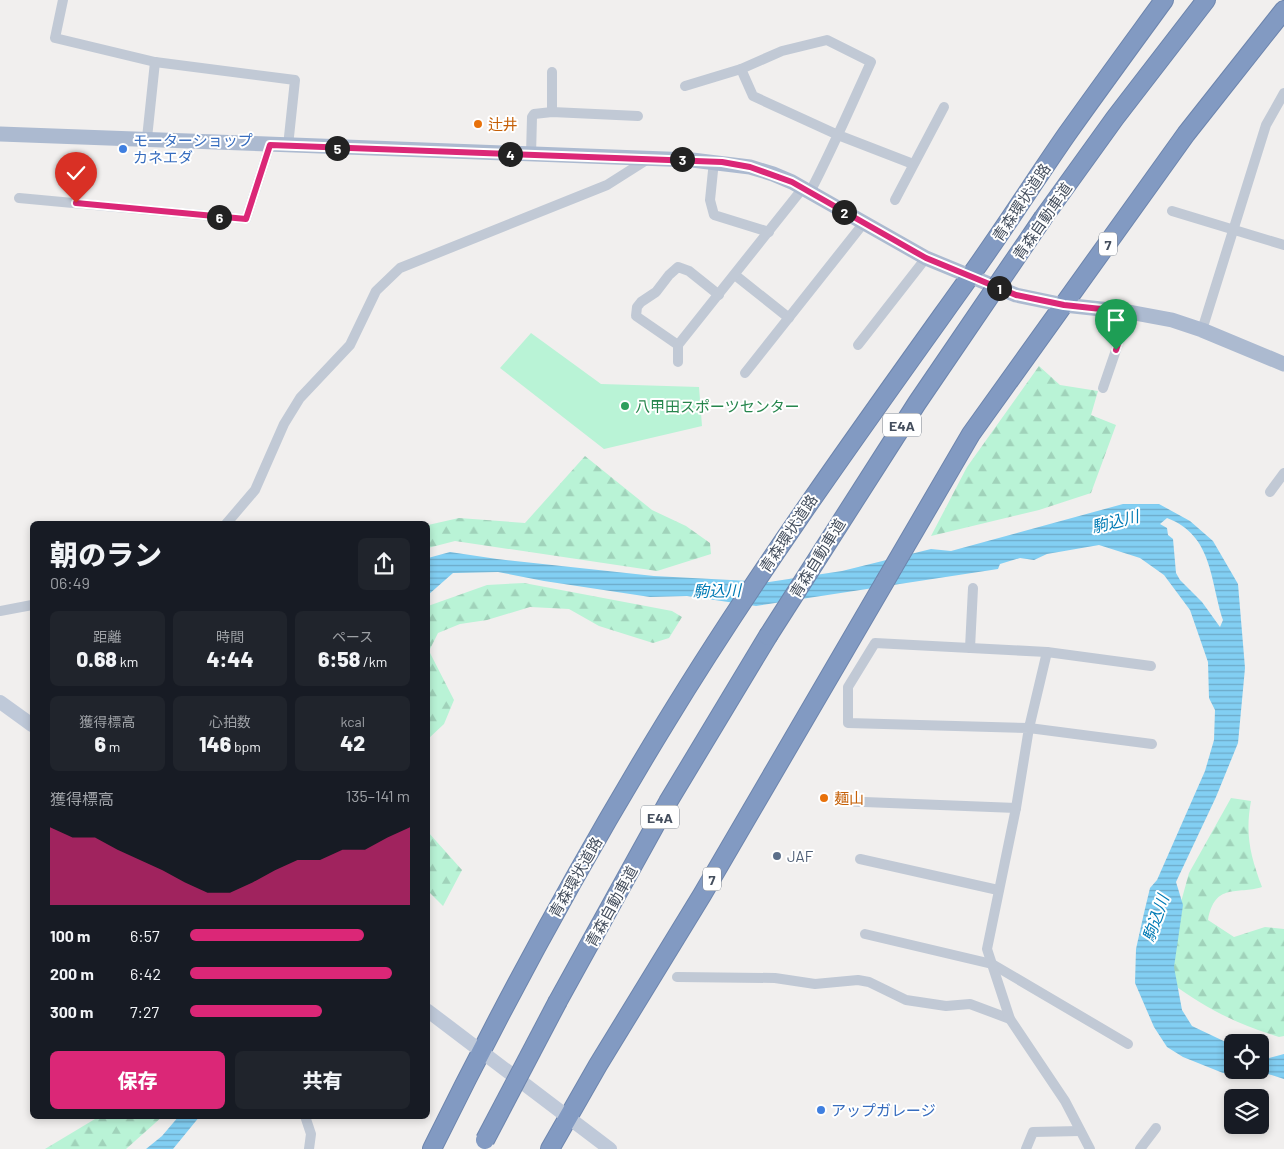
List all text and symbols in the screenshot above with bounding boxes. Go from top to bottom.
place label: 辻井 [488,115,518,133]
marker: 辻井 [472,118,484,130]
place label: モーターショップ カネエダ [133,131,253,166]
pin: 5 [324,136,350,160]
text: 5 [334,140,341,157]
pin: 4 [498,142,522,166]
marker: モーターショップ カネエダ [117,143,129,155]
text: 4 [506,146,515,163]
pin: 3 [670,146,694,172]
text: 3 [679,151,686,168]
pin [55,152,97,203]
icon: check [62,159,90,187]
street label: 青森環状道路 [988,160,1054,244]
street label: 青森自動車道 [1009,179,1075,263]
pin: 2 [832,200,856,224]
pin: 6 [206,204,232,230]
text: 2 [841,204,848,221]
text: 6 [216,209,223,226]
road number: 7 [1099,232,1117,255]
pin: 1 [986,276,1012,300]
text: 1 [997,280,1002,297]
pin [1095,299,1137,350]
icon: arrive [1102,306,1130,334]
place label: 八甲田スポーツセンター [635,397,800,415]
marker: 八甲田スポーツセンター [619,400,631,412]
road number: E4A [883,414,921,436]
street label: 青森環状道路 [755,491,821,575]
water label: 駒込川 [1089,505,1143,536]
street label: 青森自動車道 [786,515,848,601]
text: 朝のラン [50,537,162,571]
button: share [358,538,410,590]
text: 06:49 [50,573,90,592]
water label: 駒込川 [693,580,743,600]
text: 距離 [93,628,121,645]
text: 時間 [216,628,244,645]
text: ペース [332,628,373,645]
text: 0.68 [76,646,117,671]
text: 4:44 [206,646,254,671]
text: 6:58 [318,646,360,671]
text: km [117,653,138,670]
text: /km [360,653,387,670]
text: 獲得標高 [79,713,135,730]
text: 心拍数 [209,713,251,730]
text: kcal [340,713,365,730]
text: 42 [340,730,365,755]
text: 6 [94,731,106,756]
text: 146 [199,731,231,756]
text: m [106,738,120,755]
text: bpm [231,738,261,755]
text: 135–141 m [346,786,410,805]
text: 獲得標高 [50,789,114,808]
place label: 麺山 [834,789,864,807]
marker: 麺山 [818,792,830,804]
road number: E4A [641,806,679,829]
street label: 青森環状道路 [545,834,605,920]
place label: JAF [787,847,814,865]
marker: JAF [771,850,783,862]
street label: 青森自動車道 [581,862,641,950]
road number: 7 [703,868,721,891]
water label: 駒込川 [1138,890,1172,944]
text: 100 m [50,926,90,945]
text: 6:57 [130,926,159,945]
text: 200 m [50,964,94,983]
text: 6:42 [130,964,161,983]
text: 300 m [50,1002,93,1021]
text: 7:27 [130,1002,159,1021]
map controls [1224,1034,1269,1134]
button: locate [1224,1034,1269,1079]
button: 保存 [50,1051,225,1109]
button: 共有 [235,1051,410,1109]
button: layers [1224,1089,1269,1134]
place label: アップガレージ [831,1101,936,1119]
marker: アップガレージ [815,1104,827,1116]

